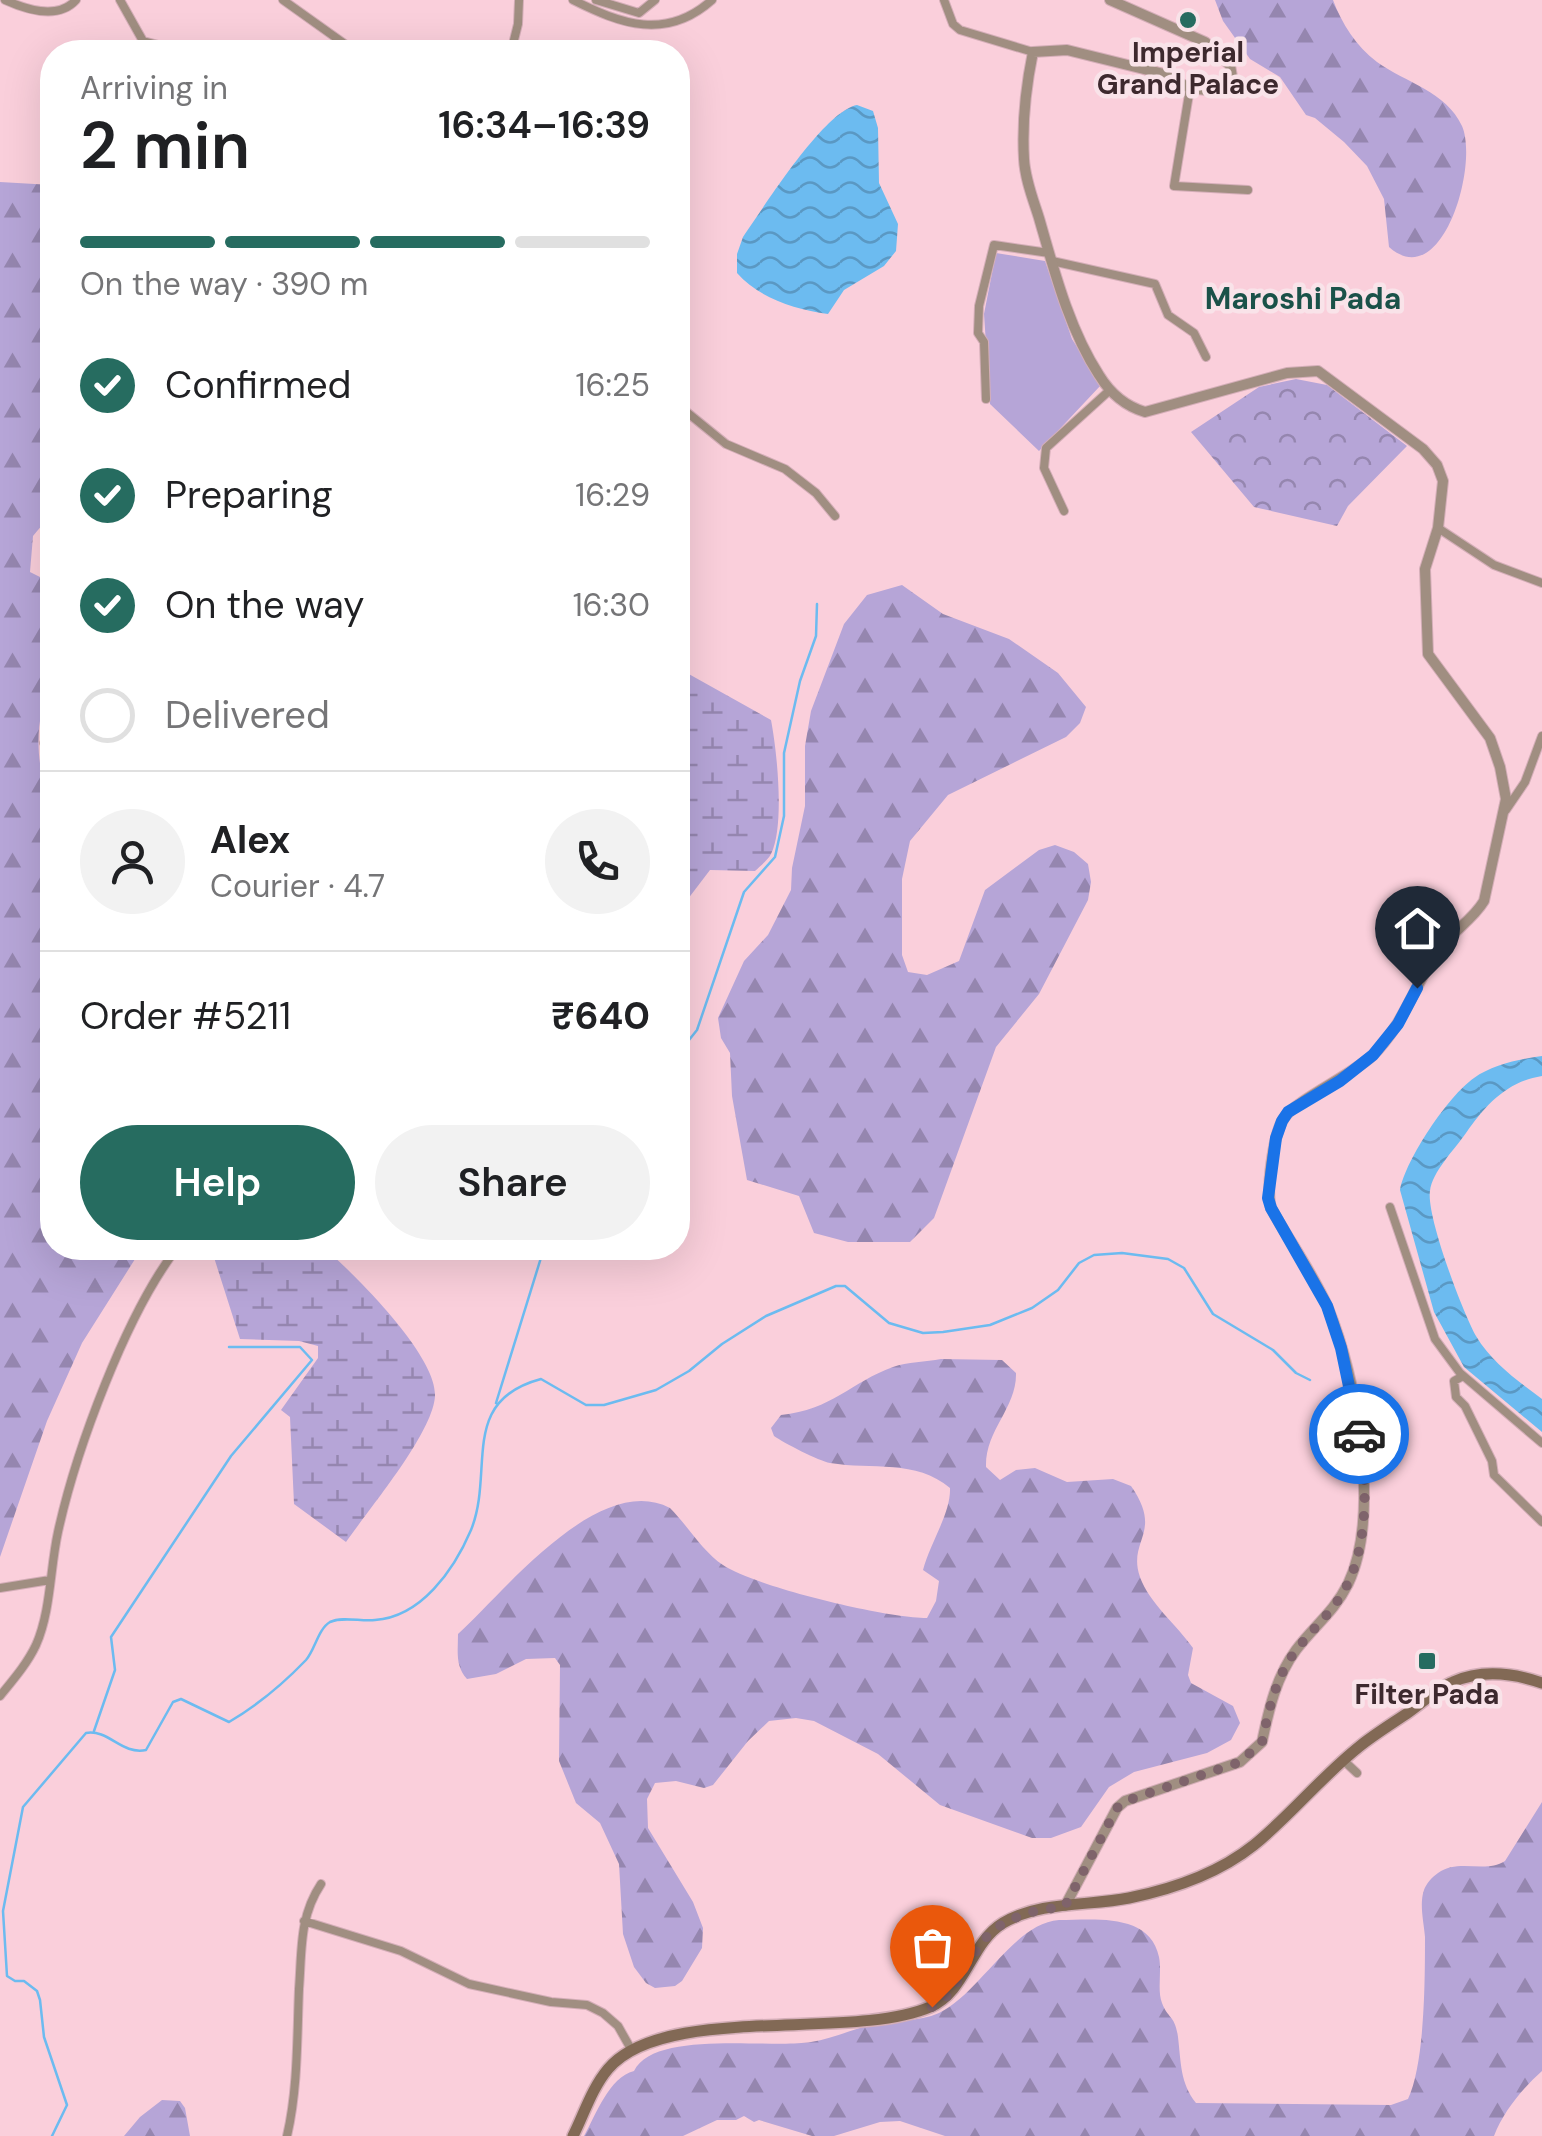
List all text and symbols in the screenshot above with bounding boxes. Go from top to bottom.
marker: Imperial Grand Palace [1177,9,1199,31]
place label: Imperial Grand Palace [1097,34,1279,103]
text: Arriving in [80,67,228,109]
text: 16:34–16:39 [438,100,650,150]
text: 2 min [80,104,250,188]
text: On the way · 390 m [80,263,368,305]
district label: Maroshi Pada [1205,279,1401,318]
icon: check [80,358,135,413]
text: Confirmed [165,360,351,410]
text: 16:25 [576,364,650,406]
icon: check [80,468,135,523]
text: Preparing [165,470,333,520]
text: 16:29 [575,474,650,516]
icon: check [80,578,135,633]
text: On the way [165,580,364,630]
text: 16:30 [573,584,650,626]
text: Delivered [165,690,330,740]
button: person [80,809,185,914]
button: phone [545,809,650,914]
text: Alex [210,815,290,865]
text: Courier · 4.7 [210,865,385,907]
pin [1375,886,1460,989]
icon: home [1390,901,1445,956]
text: Order #5211 [80,991,291,1041]
text: ₹640 [551,991,650,1041]
button: Help [80,1125,355,1240]
button: Share [375,1125,650,1240]
courier [1309,1384,1409,1484]
icon: car [1332,1407,1387,1462]
marker: Filter Pada [1416,1650,1438,1672]
place label: Filter Pada [1355,1676,1499,1713]
pin [890,1905,975,2008]
icon: bag [905,1920,960,1975]

